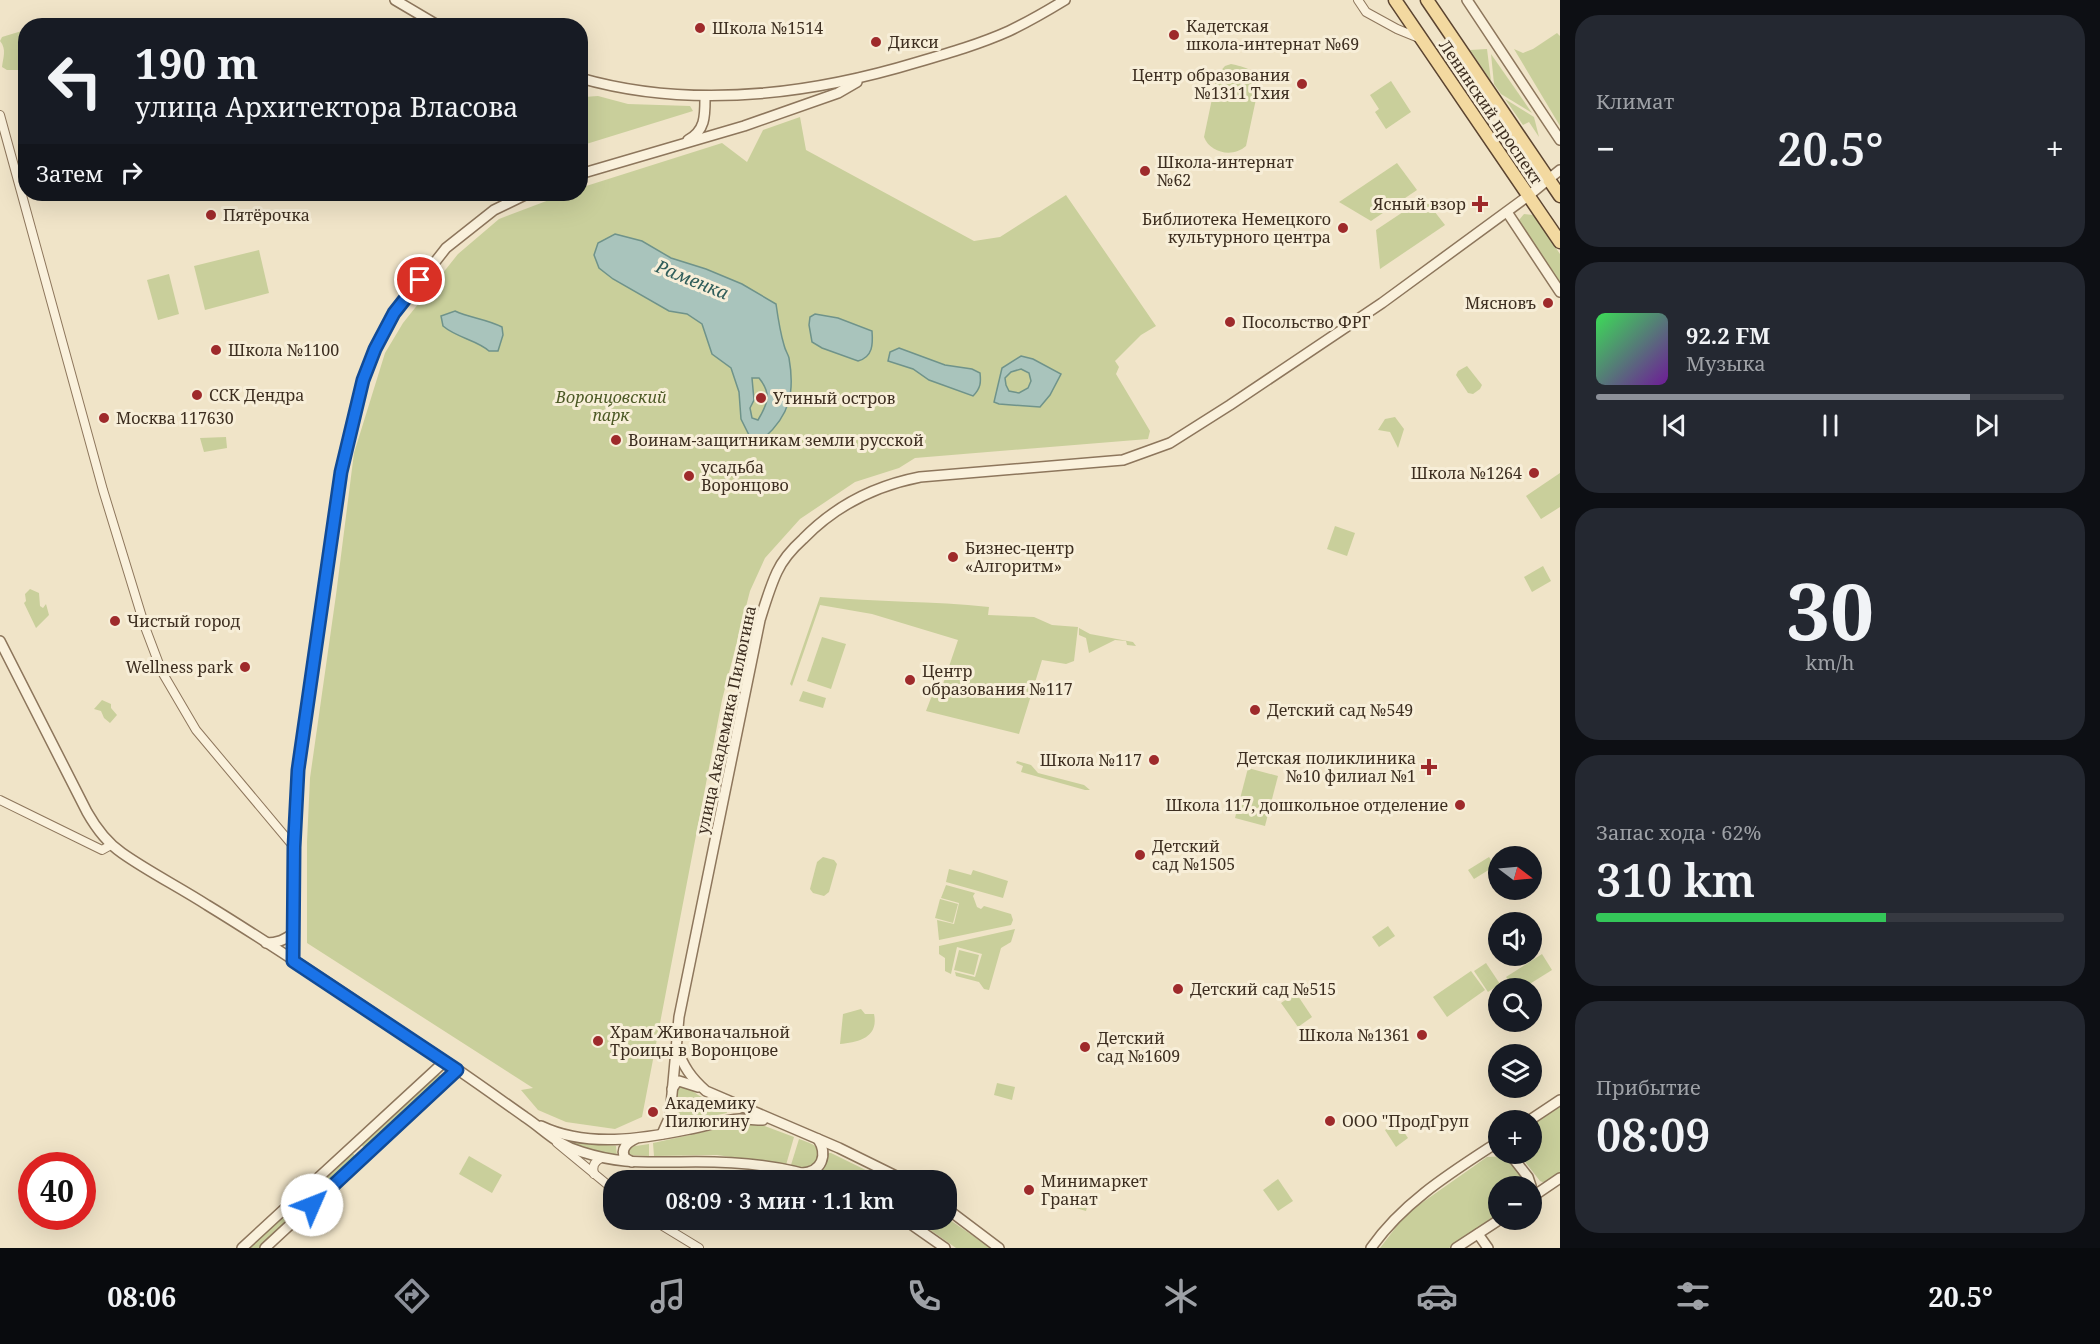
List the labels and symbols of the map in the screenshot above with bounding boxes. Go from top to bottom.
place label: Кадетская школа-интернат №69 [1186,15,1359,55]
place label: Школа №1514 [712,17,823,39]
marker: Школа №1514 [693,21,707,35]
marker: Кадетская школа-интернат №69 [1167,28,1181,42]
place label: Дикси [888,31,939,53]
marker: Дикси [869,35,883,49]
street label: Ленинский проспект [1434,35,1548,189]
place label: Центр образования №1311 Тхия [1132,64,1290,104]
marker: Центр образования №1311 Тхия [1295,77,1309,91]
place label: Школа-интернат №62 [1157,151,1294,191]
marker: Школа-интернат №62 [1138,164,1152,178]
place label: Ясный взор [1372,193,1466,215]
marker: Ясный взор [1471,195,1489,213]
place label: Пятёрочка [223,204,310,226]
marker: Пятёрочка [204,208,218,222]
place label: Библиотека Немецкого культурного центра [1142,208,1331,248]
marker: Библиотека Немецкого культурного центра [1336,221,1350,235]
water label: Раменка [651,253,732,305]
pin [394,254,445,305]
place label: Мясновъ [1465,292,1536,314]
marker: Мясновъ [1541,296,1555,310]
place label: Посольство ФРГ [1242,311,1371,333]
marker: Посольство ФРГ [1223,315,1237,329]
place label: Школа №1100 [228,339,339,361]
marker: Школа №1100 [209,343,223,357]
place label: ССК Дендра [209,384,304,406]
park label: Воронцовский парк [555,386,667,426]
place label: Утиный остров [773,387,896,409]
marker: ССК Дендра [190,388,204,402]
marker: Утиный остров [754,391,768,405]
place label: Москва 117630 [116,407,234,429]
marker: Москва 117630 [97,411,111,425]
place label: Воинам-защитникам земли русской [628,429,924,451]
marker: Воинам-защитникам земли русской [609,433,623,447]
place label: усадьба Воронцово [701,456,789,496]
place label: Школа №1264 [1411,462,1522,484]
marker: Школа №1264 [1527,466,1541,480]
marker: усадьба Воронцово [682,469,696,483]
place label: Бизнес-центр «Алгоритм» [965,537,1074,577]
marker: Бизнес-центр «Алгоритм» [946,550,960,564]
street label: улица Академика Пилюгина [691,604,761,836]
place label: Чистый город [127,610,241,632]
marker: Чистый город [108,614,122,628]
place label: Wellness park [126,656,234,678]
marker: Wellness park [238,660,252,674]
place label: Центр образования №117 [922,660,1073,700]
marker: Центр образования №117 [903,673,917,687]
place label: Детский сад №549 [1267,699,1413,721]
marker: Детский сад №549 [1248,703,1262,717]
place label: Детская поликлиника №10 филиал №1 [1237,747,1416,787]
place label: Школа №117 [1040,749,1142,771]
marker: Школа №117 [1147,753,1161,767]
marker: Детская поликлиника №10 филиал №1 [1420,758,1438,776]
place label: Школа 117, дошкольное отделение [1165,794,1448,816]
marker: Школа 117, дошкольное отделение [1453,798,1467,812]
place label: Детский сад №1505 [1152,835,1235,875]
north arrow [1488,846,1542,900]
marker: Детский сад №1505 [1133,848,1147,862]
place label: Детский сад №515 [1190,978,1336,1000]
marker: Детский сад №515 [1171,982,1185,996]
place label: Храм Живоначальной Троицы в Воронцове [610,1021,790,1061]
place label: Школа №1361 [1299,1024,1410,1046]
place label: Детский сад №1609 [1097,1027,1180,1067]
marker: Школа №1361 [1415,1028,1429,1042]
marker: Храм Живоначальной Троицы в Воронцове [591,1034,605,1048]
marker: Детский сад №1609 [1078,1040,1092,1054]
place label: Академику Пилюгину [665,1092,757,1132]
marker: Академику Пилюгину [646,1105,660,1119]
place label: ООО "ПродГруп [1342,1110,1469,1132]
marker: ООО "ПродГруп [1323,1114,1337,1128]
speed limit sign: 40 [18,1152,96,1230]
place label: Минимаркет Гранат [1041,1170,1148,1210]
position arrow [280,1173,344,1237]
marker: Минимаркет Гранат [1022,1183,1036,1197]

